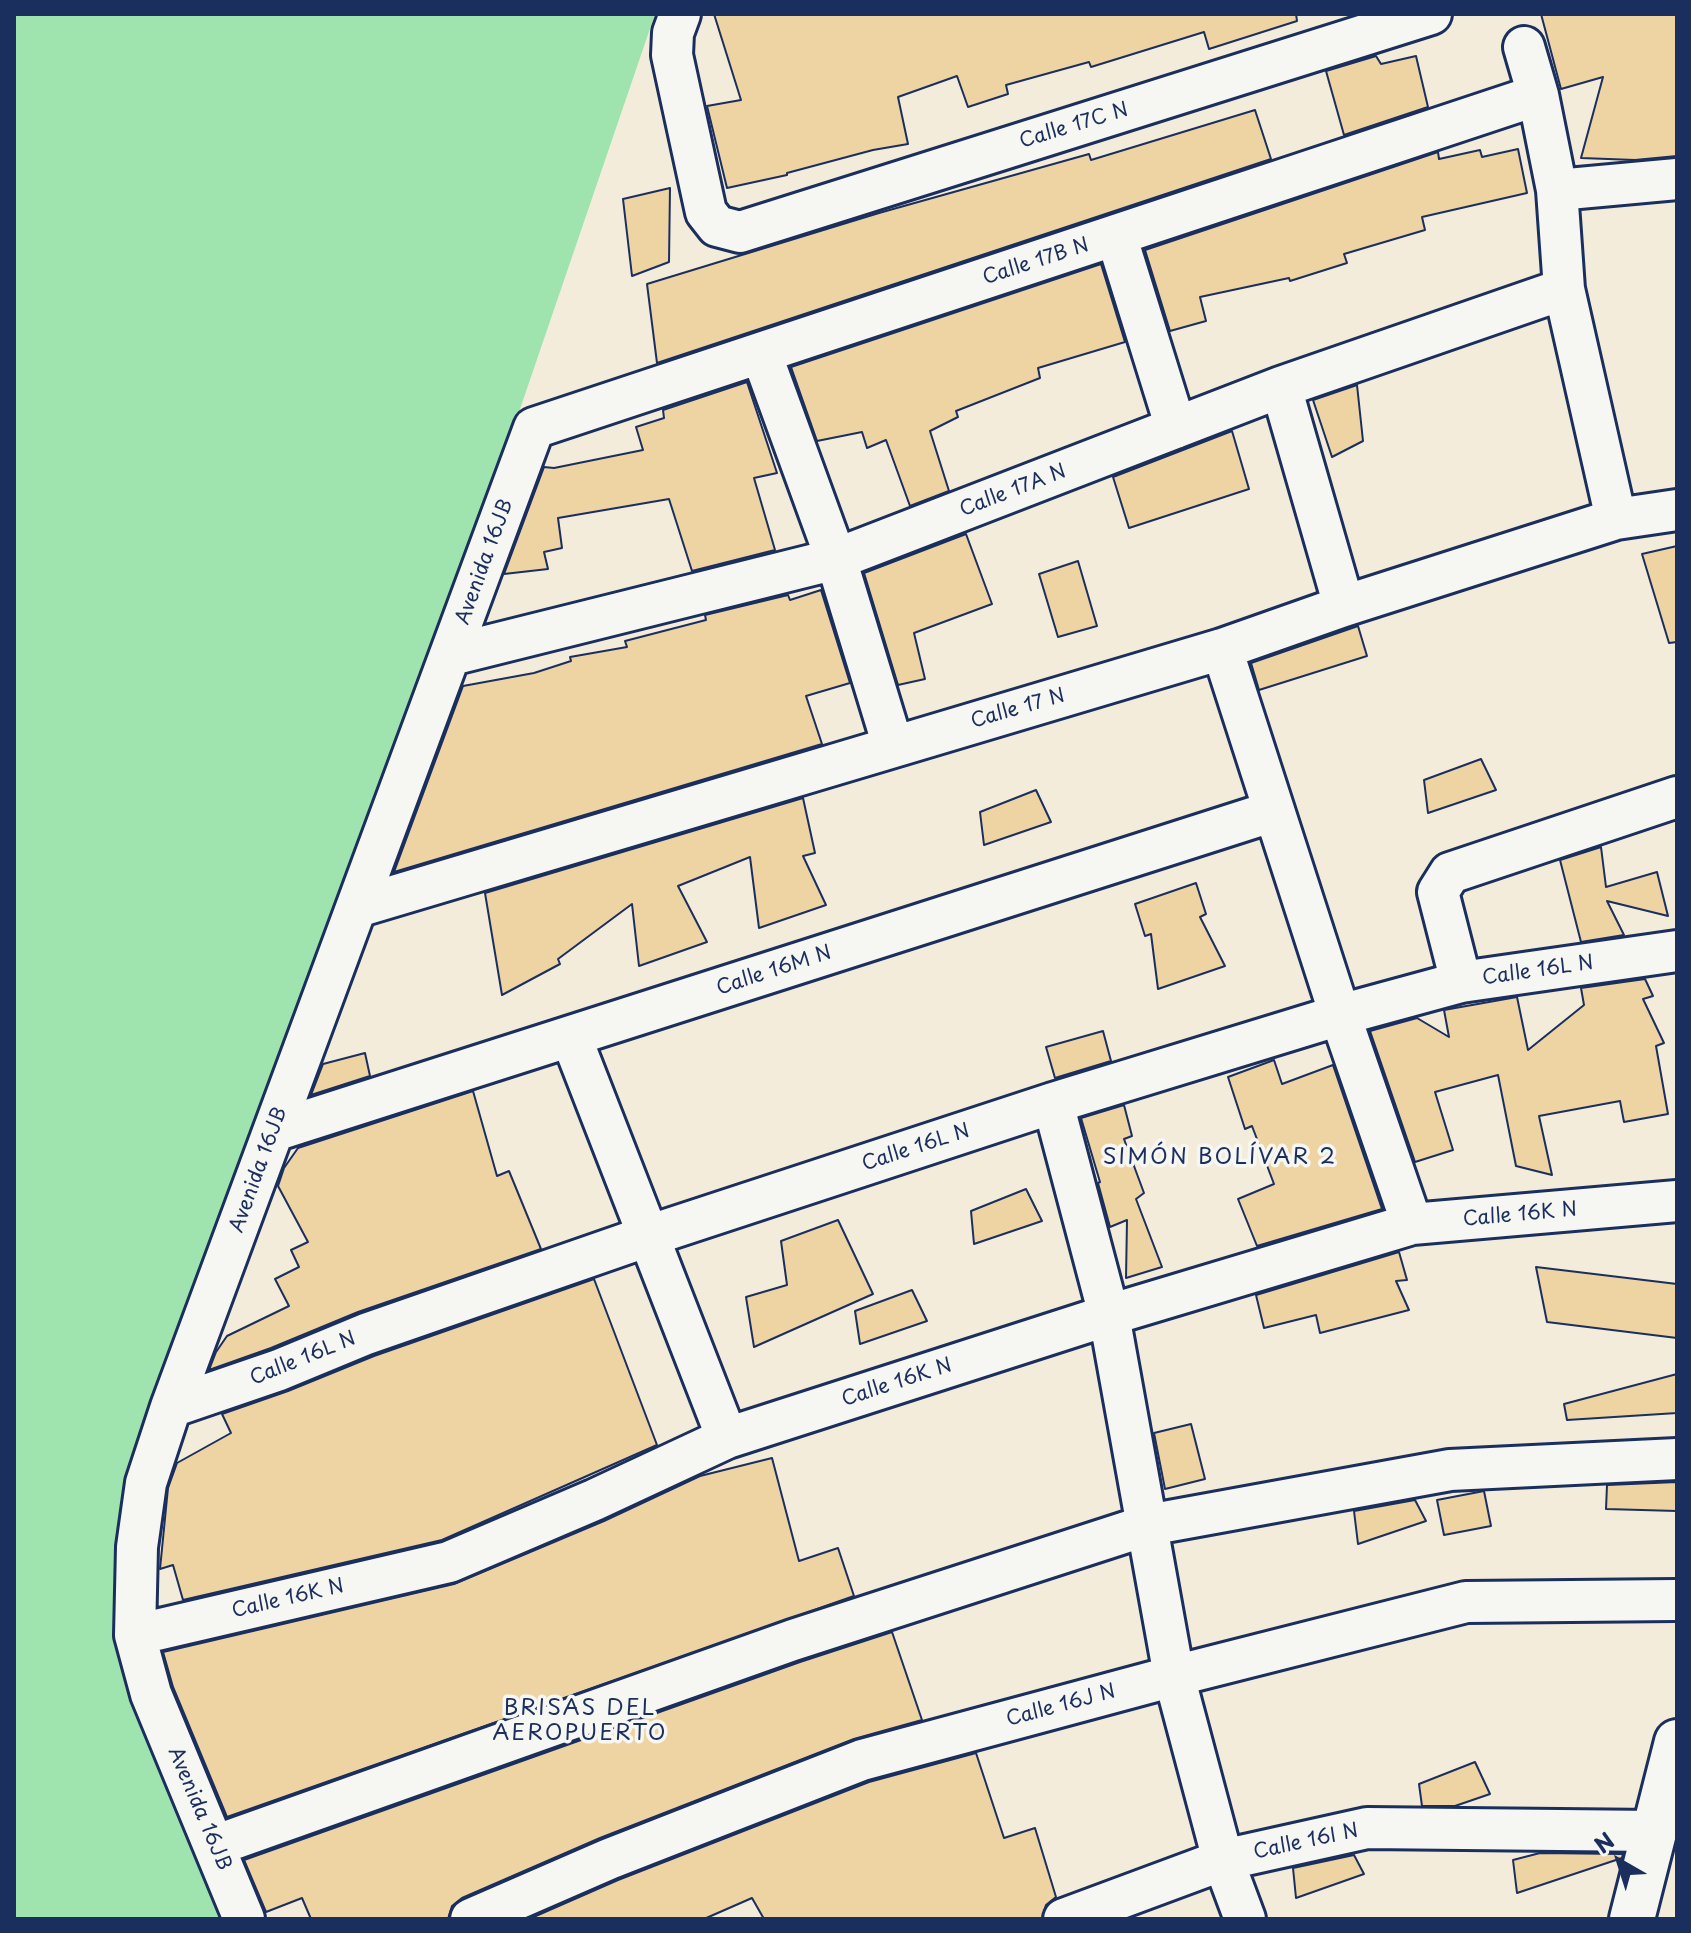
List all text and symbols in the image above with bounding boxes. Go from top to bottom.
street label: Calle 17C N [1017,98,1131,154]
street label: Calle 17B N [980,234,1092,290]
street label: Calle 17A N [956,460,1070,522]
street label: Avenida 16JB [451,496,519,628]
street label: Calle 17 N [968,684,1068,734]
street label: Calle 16M N [713,941,835,1001]
street label: Calle 16L N [1481,951,1595,991]
street label: Avenida 16JB [225,1104,293,1236]
street label: Calle 16L N [859,1119,973,1177]
district label: SIMÓN BOLÍVAR 2 [1104,1145,1336,1171]
street label: Calle 16K N [1462,1198,1578,1232]
street label: Calle 16L N [247,1327,359,1391]
street label: Calle 16K N [839,1354,955,1412]
street label: Calle 16K N [229,1574,347,1624]
street label: Calle 16J N [1004,1680,1118,1732]
district label: BRISAS DEL AEROPUERTO [494,1696,666,1748]
street label: Avenida 16JB [162,1744,236,1874]
street label: Calle 16I N [1251,1819,1361,1865]
north arrow [1579,1821,1659,1901]
text: N [1586,1824,1621,1860]

